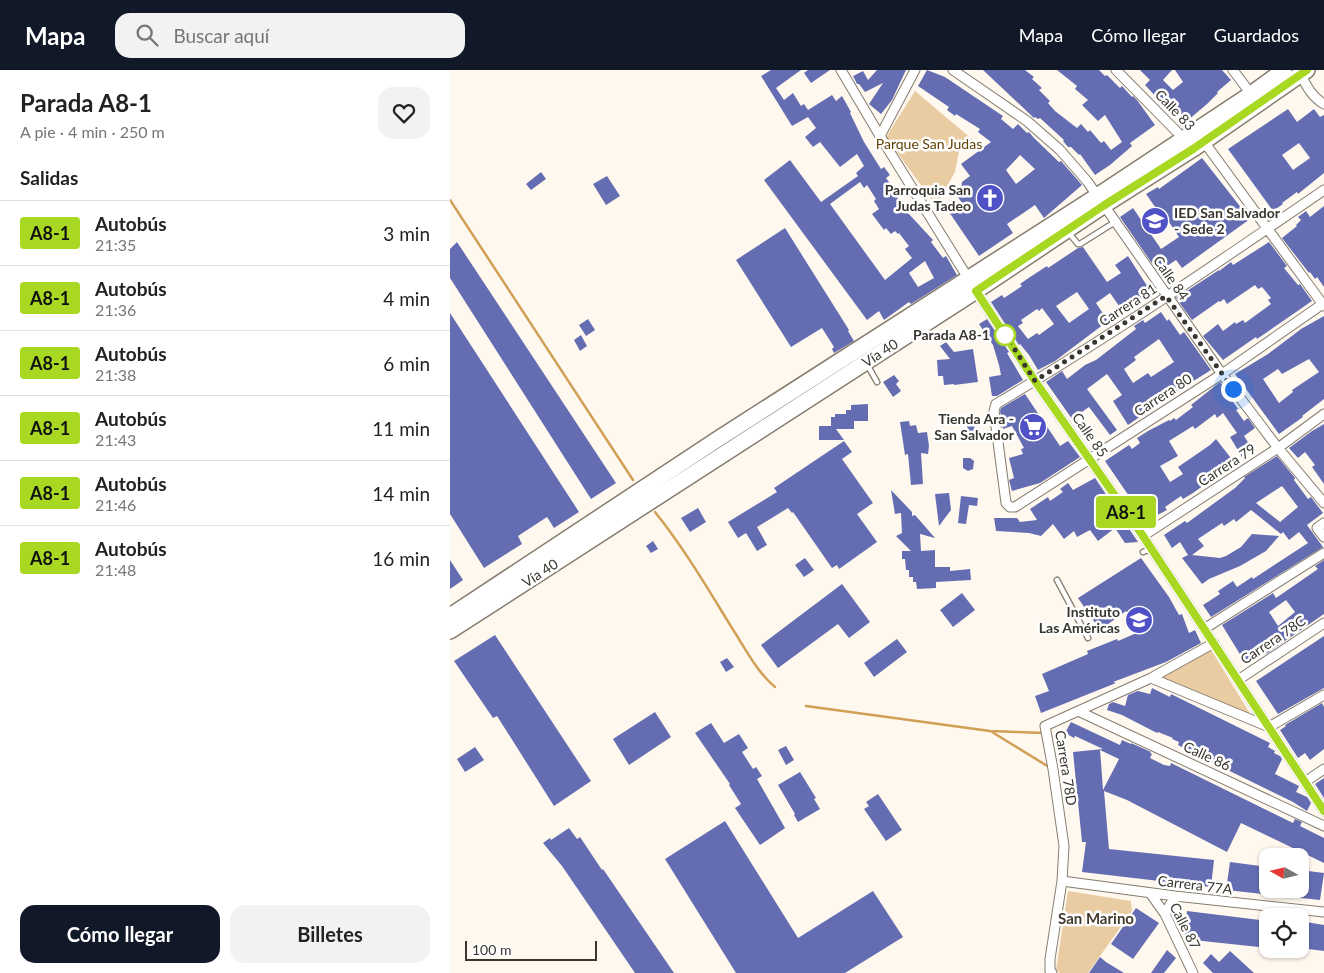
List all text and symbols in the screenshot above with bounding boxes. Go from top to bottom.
search box [115,13,465,58]
text: Mapa [25,21,85,50]
icon: search [133,21,161,49]
text: Buscar aquí [173,24,269,47]
text: Mapa [1019,24,1063,46]
text: Cómo llegar [1091,24,1186,46]
text: Guardados [1214,24,1299,46]
street label: Calle 83 [1152,86,1199,134]
button: heart [378,87,430,139]
text: Parada A8-1 [20,88,152,117]
text: A pie · 4 min · 250 m [20,122,165,141]
park label: Parque San Judas [876,135,982,152]
text: Salidas [20,166,78,189]
place label: Parroquia San Judas Tadeo [885,181,971,214]
church icon: Parroquia San Judas Tadeo [975,183,1005,213]
place label: IED San Salvador - Sede 2 [1174,204,1281,237]
school or university icon: IED San Salvador - Sede 2 [1140,206,1170,236]
text: Autobús [95,212,167,235]
text: A8-1 [30,222,70,244]
text: 3 min [383,222,430,245]
text: 21:35 [95,235,136,254]
street label: Calle 84 [1150,252,1193,303]
text: Autobús [95,277,167,300]
street label: Carrera 81 [1096,280,1160,330]
text: A8-1 [30,287,70,309]
text: 4 min [383,287,430,310]
text: 21:36 [95,300,136,319]
marker: Parada A8-1 [994,324,1016,346]
place label: Parada A8-1 [913,326,990,343]
street label: Vía 40 [859,335,901,370]
text: Autobús [95,342,167,365]
text: A8-1 [30,352,70,374]
text: 6 min [383,352,430,375]
text: 21:38 [95,365,136,384]
street label: Carrera 80 [1131,370,1195,420]
your location [1221,377,1246,402]
text: Autobús [95,407,167,430]
street label: Calle 85 [1069,409,1112,460]
place label: Tienda Ara - San Salvador [934,410,1015,443]
supermarket icon: Tienda Ara - San Salvador [1018,412,1048,442]
text: A8-1 [30,417,70,439]
text: 11 min [372,417,430,440]
text: 21:43 [95,430,136,449]
street label: Carrera 79 [1195,440,1259,490]
text: Autobús [95,472,167,495]
text: A8-1 [30,482,70,504]
text: 14 min [372,482,430,505]
text: 21:46 [95,495,136,514]
line badge: A8-1 [1091,496,1161,528]
text: A8-1 [1106,501,1146,523]
text: Autobús [95,537,167,560]
text: A8-1 [30,547,70,569]
text: 16 min [372,547,430,570]
street label: Vía 40 [519,555,561,590]
text: 21:48 [95,560,136,579]
place label: Instituto Las Américas [1039,603,1120,636]
school or university icon: Instituto Las Américas [1124,605,1154,635]
street label: Carrera 78C [1237,611,1309,668]
street label: Carrera 78D [1052,729,1081,807]
street label: Calle 86 [1181,737,1234,774]
north arrow [1259,848,1309,898]
map controls [1259,848,1309,958]
street label: Carrera 77A [1157,872,1234,898]
street label: Calle 87 [1166,900,1204,952]
button: Cómo llegar [20,905,220,963]
button: Billetes [230,905,430,963]
button: locate [1259,908,1309,958]
district label: San Marino [1058,909,1134,927]
scale bar [465,938,598,961]
text: 100 m [472,941,511,958]

